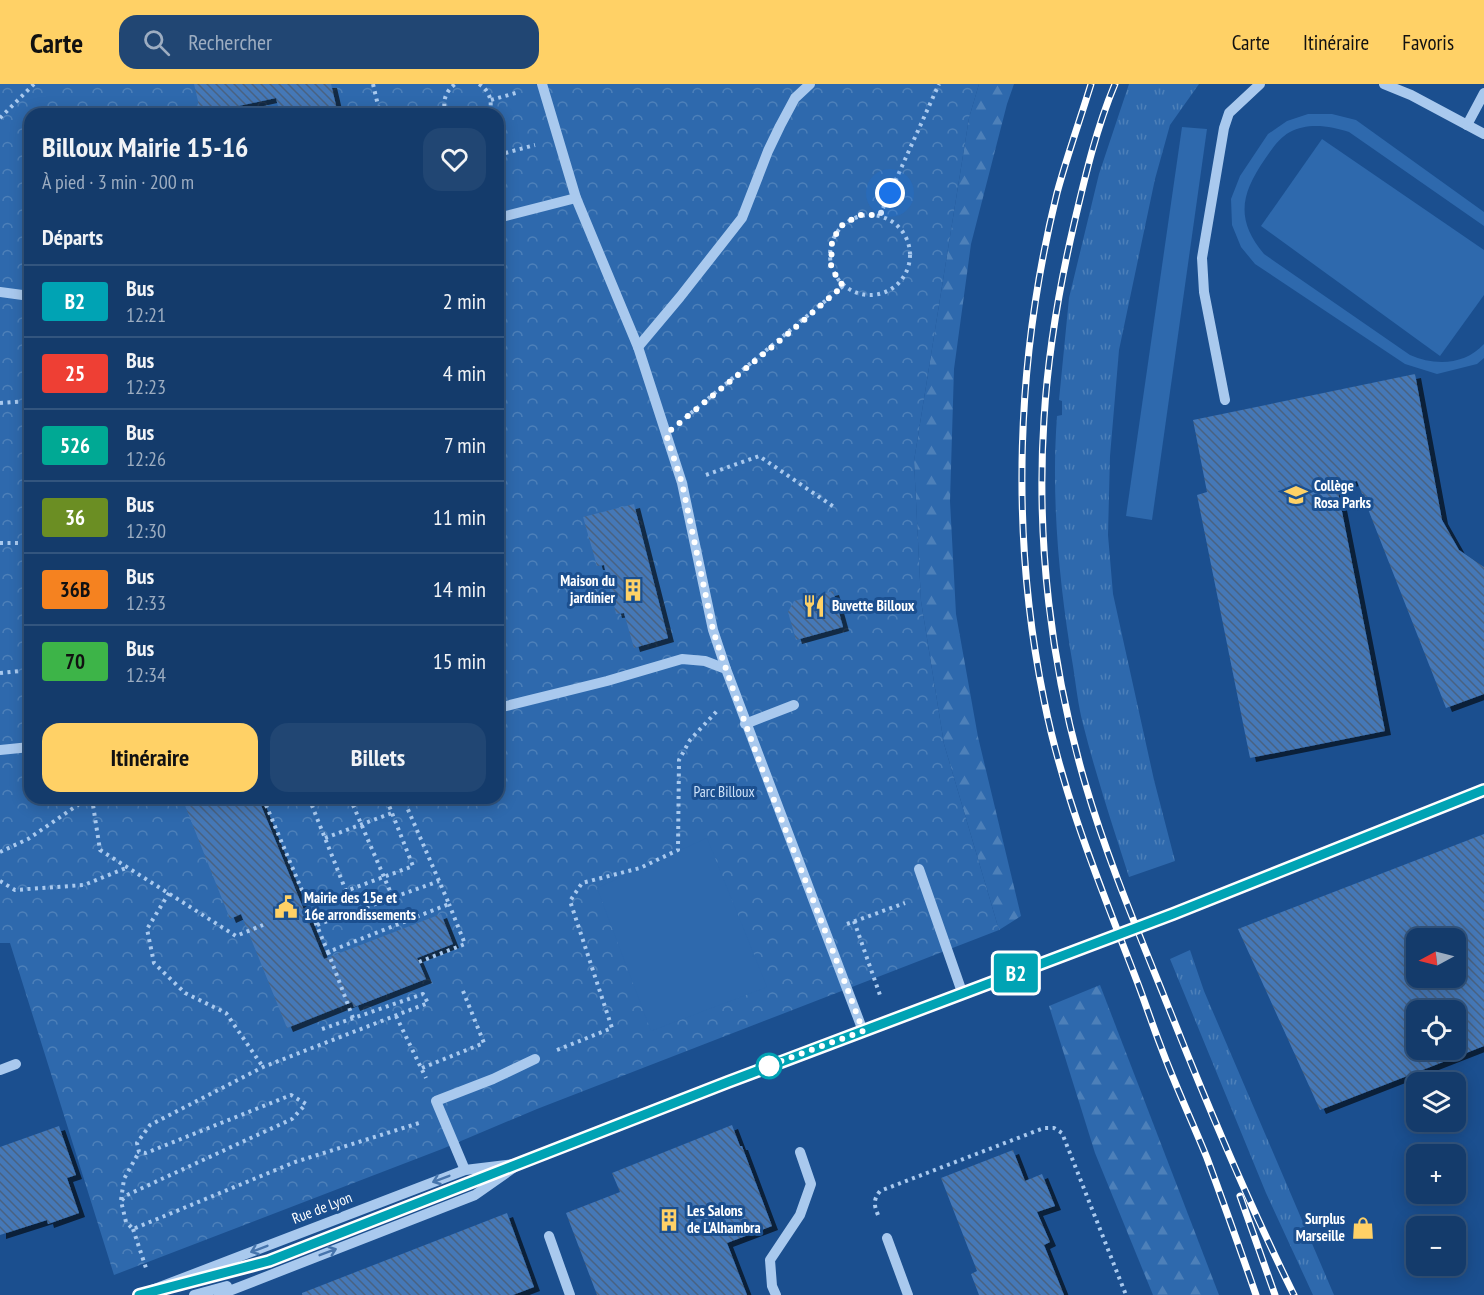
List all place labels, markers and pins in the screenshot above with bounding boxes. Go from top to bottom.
place label: Collège Rosa Parks [1314,476,1371,512]
school or university icon: Collège Rosa Parks [1283,482,1309,508]
place label: Maison du jardinier [560,571,616,607]
building icon: Maison du jardinier [620,577,646,603]
restaurant icon: Buvette Billoux [801,593,827,619]
place label: Buvette Billoux [832,596,915,615]
place label: Mairie des 15e et 16e arrondissements [304,888,416,924]
public building icon: Mairie des 15e et 16e arrondissements [273,894,299,920]
unlabelled marker [756,1053,782,1079]
place label: Les Salons de L'Alhambra [687,1201,761,1237]
building icon: Les Salons de L'Alhambra [656,1207,682,1233]
place label: Surplus Marseille [1296,1209,1345,1245]
shop icon: Surplus Marseille [1350,1215,1376,1241]

